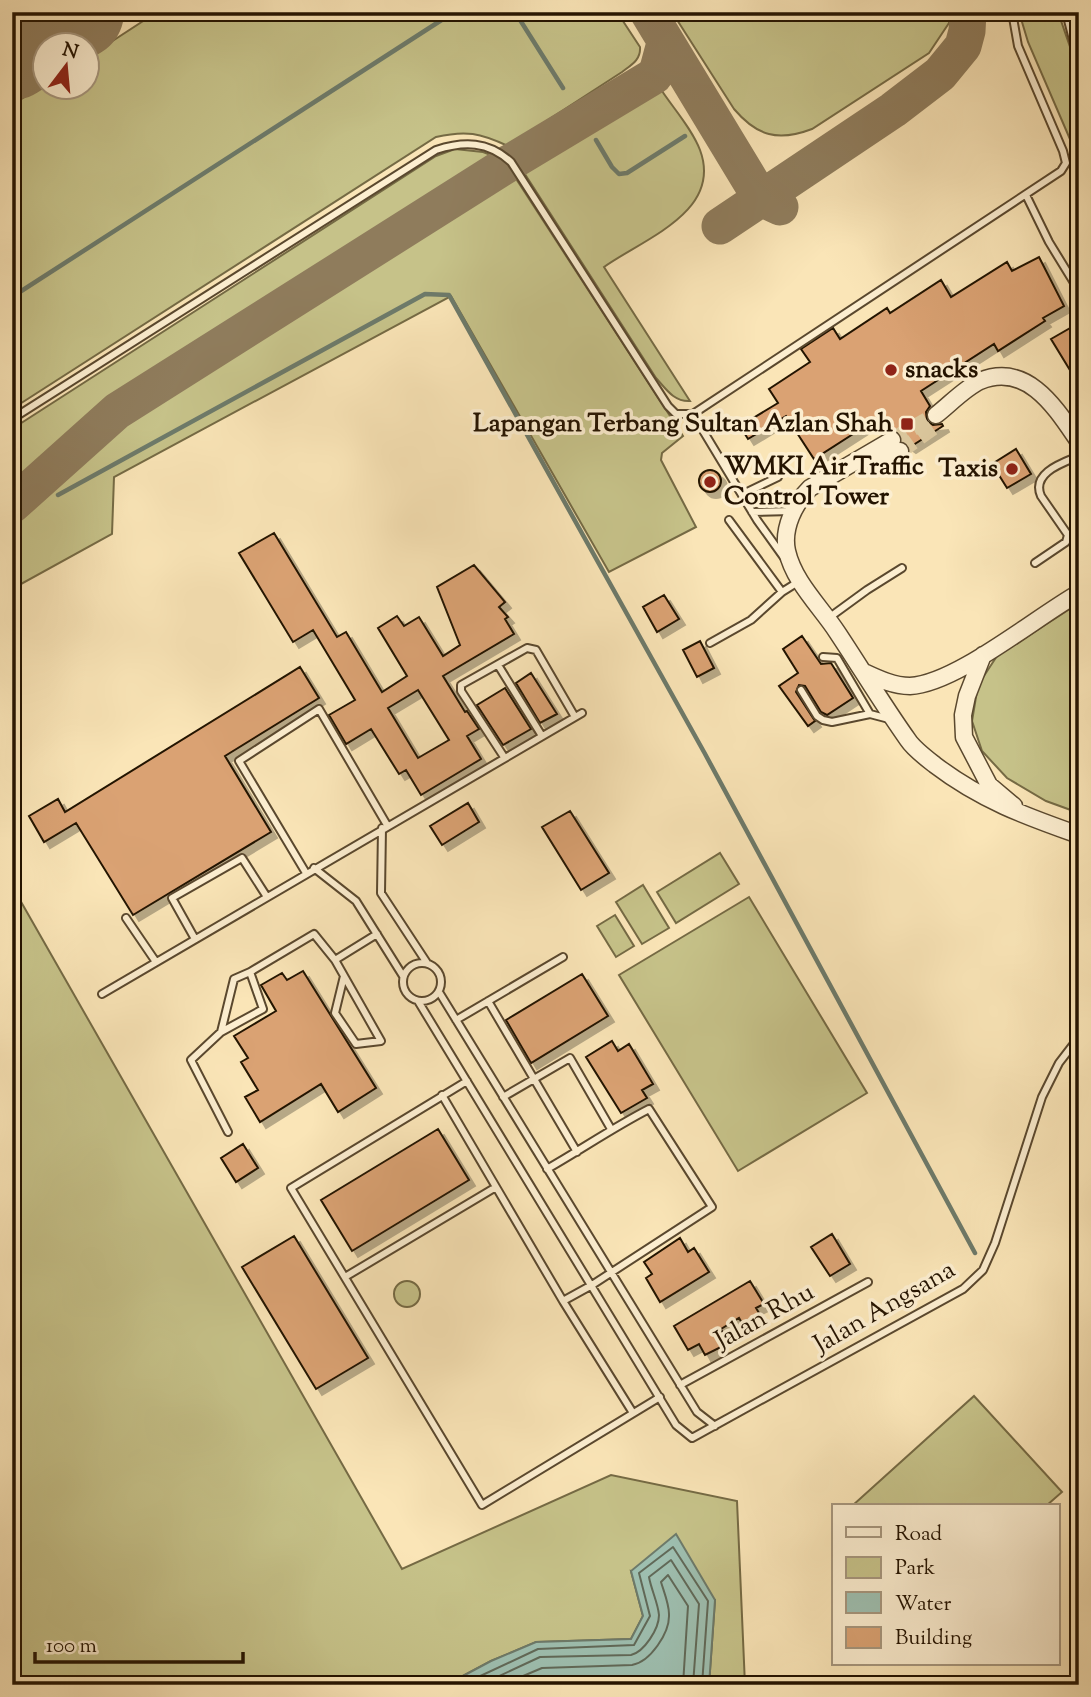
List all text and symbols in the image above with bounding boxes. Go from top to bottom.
north arrow [32,32,102,102]
text: N [59,37,81,67]
place label: snacks [905,352,978,389]
marker: snacks [883,362,899,378]
place label: Lapangan Terbang Sultan Azlan Shah [473,406,894,443]
marker: Lapangan Terbang Sultan Azlan Shah [899,416,915,432]
place label: WMKI Air Traffic Control Tower [724,449,924,516]
place label: Taxis [938,451,998,488]
marker: Taxis [1004,461,1020,477]
marker: WMKI Air Traffic Control Tower [702,474,718,490]
street label: Jalan Angsana [806,1252,963,1365]
street label: Jalan Rhu [707,1275,821,1360]
legend [832,1504,1060,1666]
text: Road [895,1520,942,1550]
text: Park [895,1554,936,1584]
text: Water [895,1590,952,1620]
scale bar [35,1620,243,1664]
text: Building [895,1624,972,1654]
text: 100 m [46,1632,97,1662]

